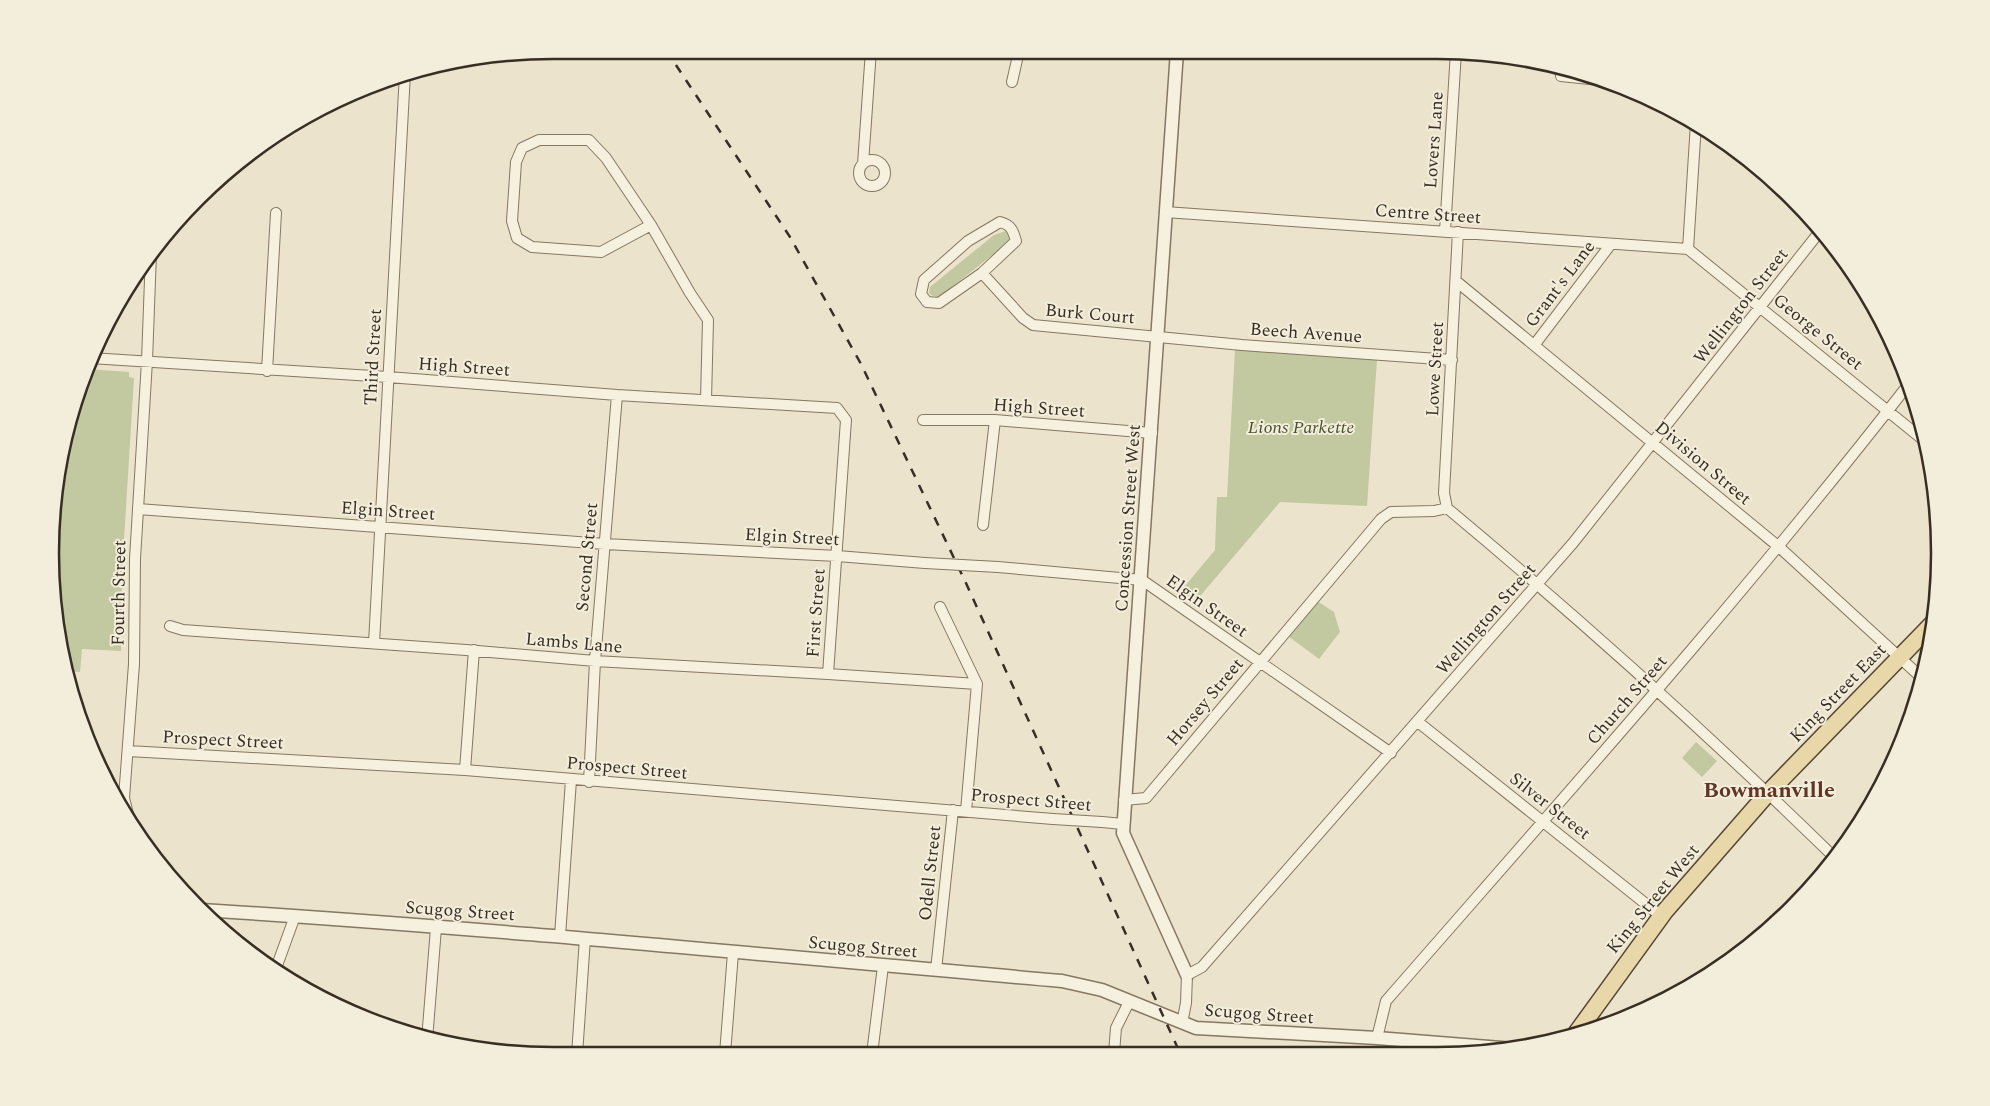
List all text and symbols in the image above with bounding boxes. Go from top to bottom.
street label: Lovers Lane [1417,91,1451,189]
street label: Centre Street [1374,197,1482,231]
street label: Grant's Lane [1518,235,1602,333]
street label: Wellington Street [1687,242,1795,370]
street label: George Street [1767,287,1869,377]
street label: Burk Court [1044,297,1136,331]
street label: Third Street [357,308,389,406]
street label: Beech Avenue [1249,316,1363,350]
street label: Lowe Street [1419,321,1451,417]
street label: High Street [417,350,511,384]
street label: High Street [992,391,1086,425]
park label: Lions Parkette [1248,414,1354,441]
street label: Division Street [1649,414,1757,512]
street label: Concession Street West [1108,423,1148,613]
street label: Elgin Street [340,494,436,528]
street label: Second Street [569,501,605,613]
street label: Elgin Street [744,521,840,553]
street label: Fourth Street [105,540,133,646]
street label: Wellington Street [1430,557,1542,681]
street label: First Street [799,567,833,659]
street label: Elgin Street [1160,568,1254,644]
street label: Lambs Lane [524,625,624,661]
street label: King Street East [1783,637,1893,749]
street label: Church Street [1580,649,1674,751]
street label: Horsey Street [1160,652,1250,752]
street label: Prospect Street [162,723,284,757]
street label: Prospect Street [565,749,689,787]
street label: Silver Street [1504,766,1596,846]
district label: Bowmanville [1703,774,1835,807]
street label: Prospect Street [969,781,1093,819]
street label: Odell Street [912,824,948,922]
street label: King Street West [1600,838,1706,960]
street label: Scugog Street [404,894,516,928]
street label: Scugog Street [807,929,919,965]
street label: Scugog Street [1203,997,1315,1031]

